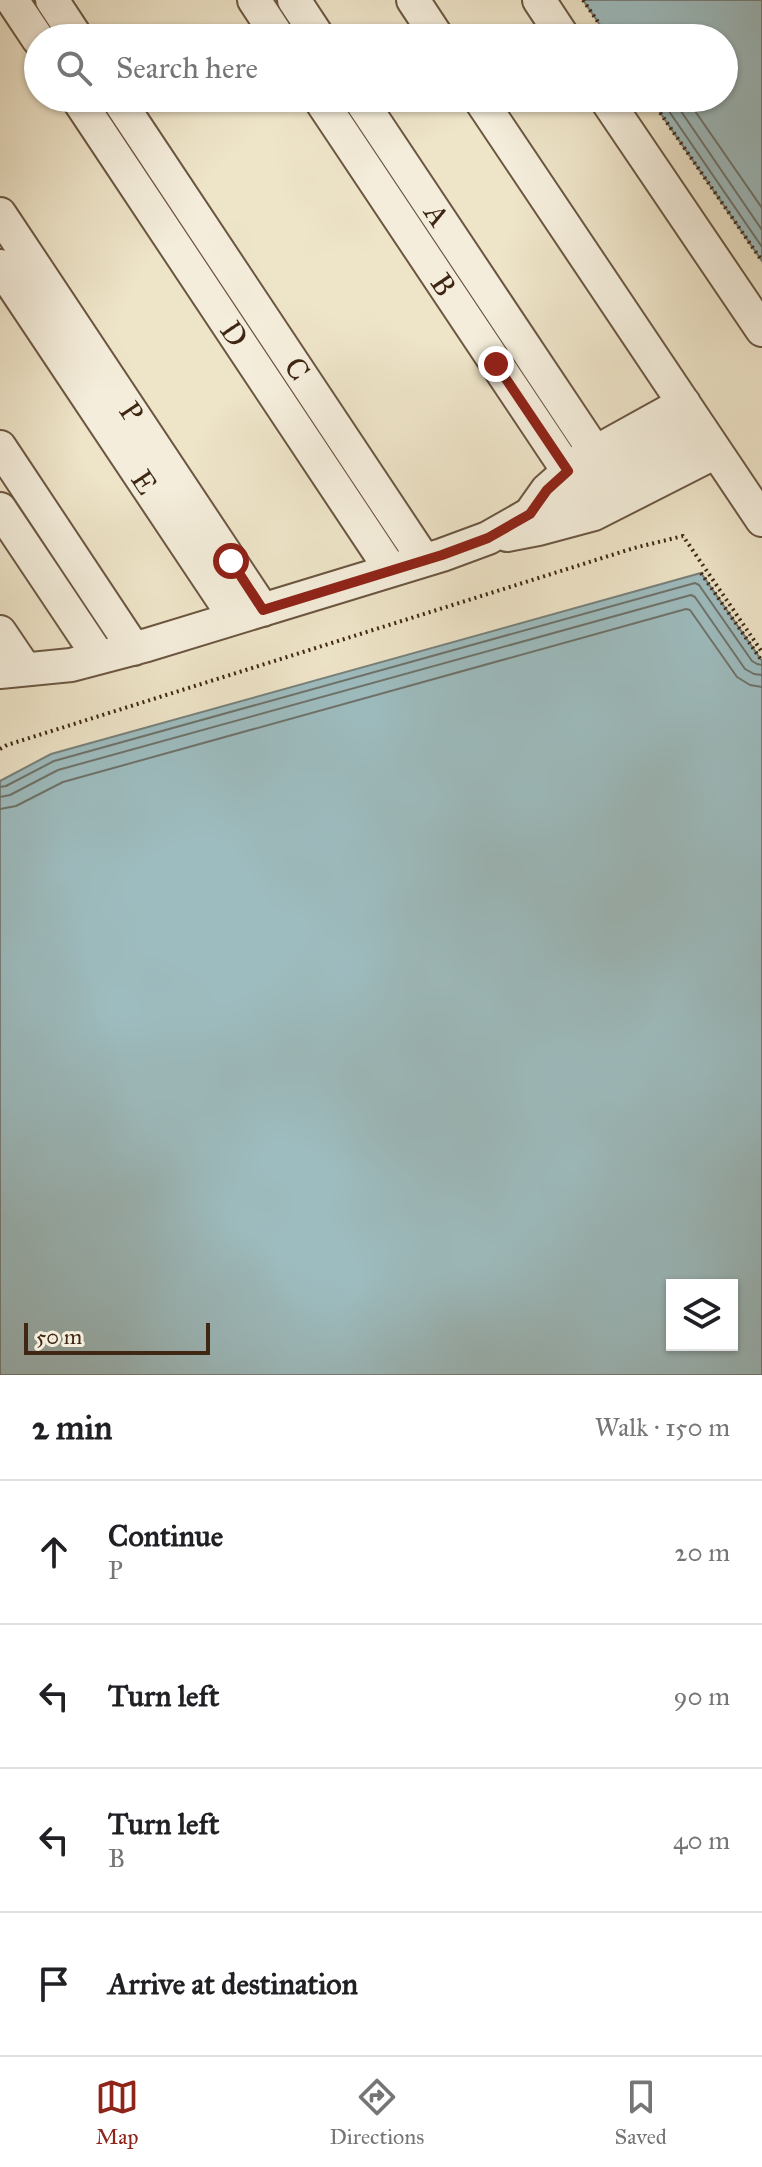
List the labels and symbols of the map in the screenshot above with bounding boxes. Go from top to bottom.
street label: A [415,195,458,233]
street label: B [423,267,463,303]
street label: D [212,314,256,354]
route end [478,346,514,382]
street label: C [276,350,318,388]
street label: P [111,395,151,429]
street label: E [123,463,165,501]
route start [213,543,249,579]
scale bar [24,1319,210,1355]

